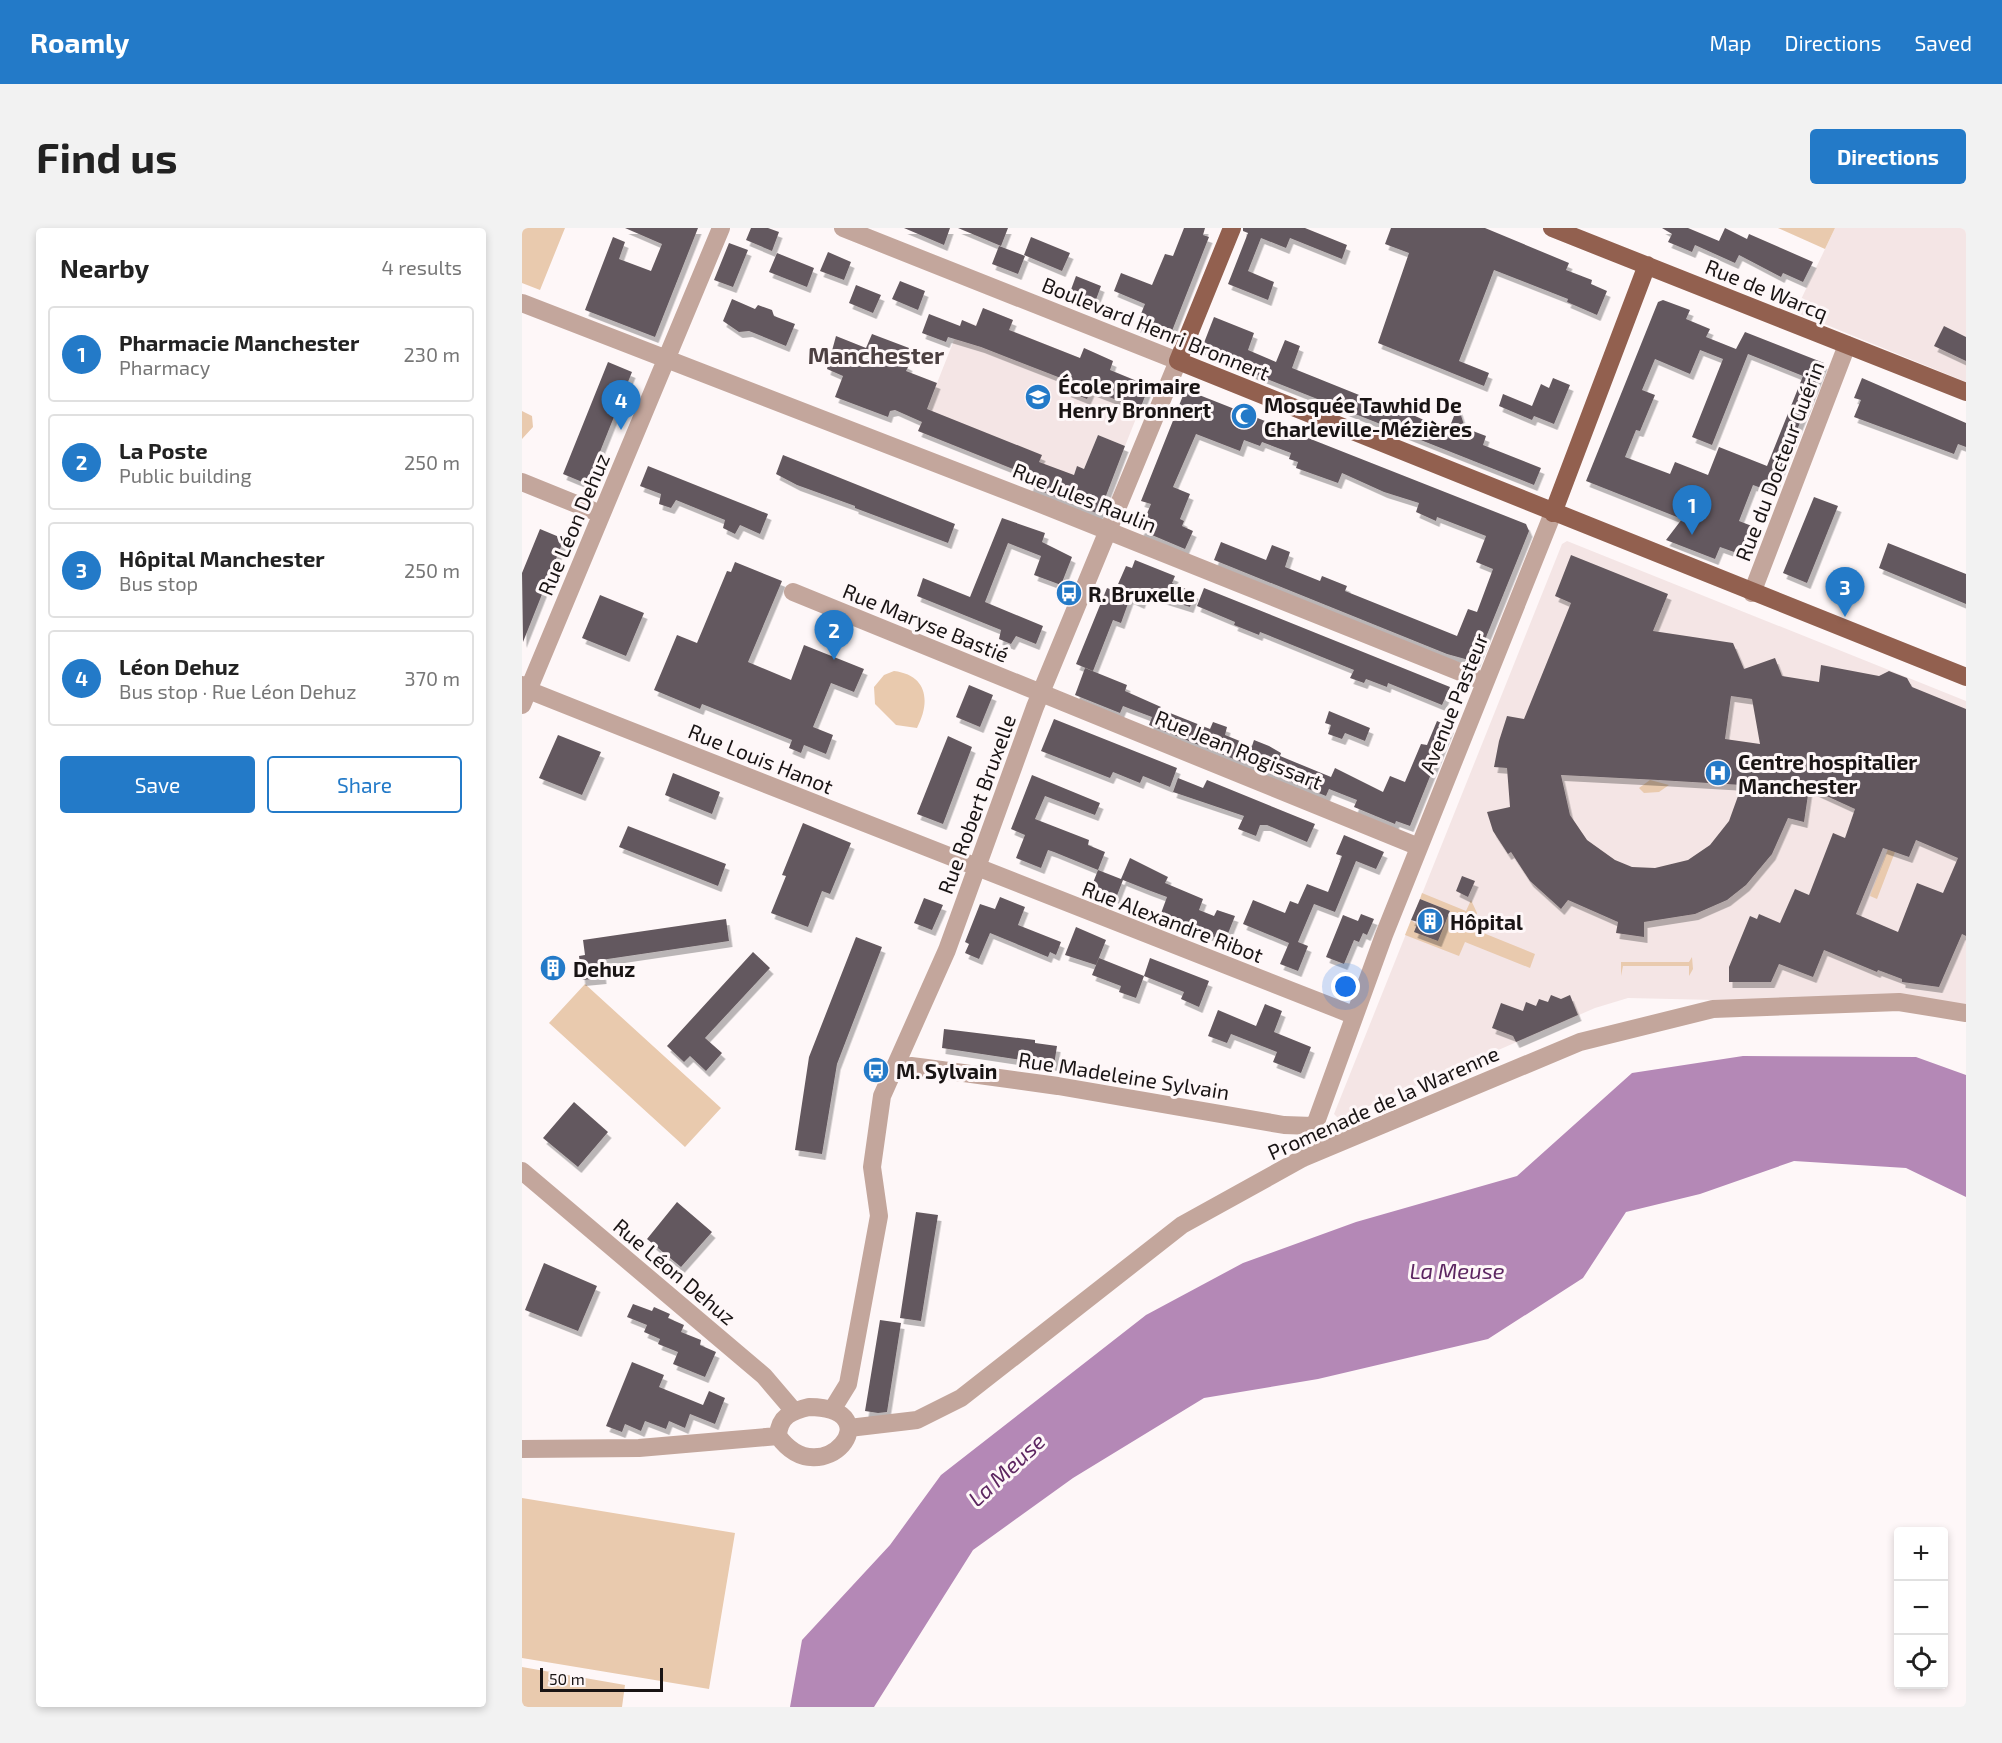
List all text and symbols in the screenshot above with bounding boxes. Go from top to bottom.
text: Roamly [30,25,129,59]
text: Map [1709,30,1752,55]
text: Directions [1785,30,1881,55]
text: Saved [1914,30,1972,55]
button: Directions [1810,129,1966,184]
text: Find us [36,131,178,181]
text: Nearby [60,252,149,283]
street label: Rue de Warcq [1702,253,1832,325]
text: 4 results [382,255,462,279]
street label: Boulevard Henri Bronnert [1039,271,1273,385]
text: Pharmacie Manchester [119,329,359,355]
district label: Manchester [808,340,945,369]
text: 1 [77,342,86,366]
text: 230 m [404,342,460,366]
text: Pharmacy [119,355,210,379]
street label: Rue du Docteur Guérin [1729,358,1829,564]
place label: École primaire Henry Bronnert [1058,373,1212,423]
pin: 4 [602,380,640,430]
school or university icon: École primaire Henry Bronnert [1023,382,1053,412]
place label: Mosquée Tawhid De Charleville-Mézières [1264,392,1472,441]
mosque icon: Mosquée Tawhid De Charleville-Mézières [1229,401,1259,431]
text: La Poste [119,437,208,463]
street label: Rue Léon Dehuz [532,449,614,599]
text: 2 [76,450,87,474]
text: 250 m [404,450,460,474]
street label: Rue Jules Raulin [1010,457,1160,537]
text: Public building [119,463,252,487]
pin: 1 [1672,486,1712,535]
text: Hôpital Manchester [119,545,325,571]
text: 3 [76,558,87,582]
text: 250 m [404,558,460,582]
pin: 3 [1826,568,1864,617]
text: Bus stop [119,571,198,595]
street label: Rue Maryse Bastié [839,577,1013,667]
bus stop icon: R. Bruxelle [1054,578,1084,608]
place label: R. Bruxelle [1088,581,1195,606]
pin: 2 [814,610,854,660]
street label: Avenue Pasteur [1413,629,1493,777]
text: Léon Dehuz [119,653,239,679]
text: 4 [75,666,88,690]
text: 370 m [405,666,460,690]
text: Bus stop · Rue Léon Dehuz [119,679,356,703]
street label: Rue Jean Rogissart [1152,704,1326,794]
street label: Rue Robert Bruxelle [932,711,1020,897]
street label: Rue Louis Hanot [685,718,837,798]
place label: Centre hospitalier Manchester [1738,749,1917,798]
button: Save [60,756,255,813]
button: Share [267,756,462,813]
hospital icon: Centre hospitalier Manchester [1703,758,1733,788]
street label: Rue Alexandre Ribot [1079,875,1267,967]
building icon: Hôpital [1415,906,1445,936]
place label: Hôpital [1450,909,1523,934]
building icon: Dehuz [538,953,568,983]
place label: Dehuz [573,956,635,981]
your location [1331,972,1360,1001]
street label: Promenade de la Warenne [1264,1040,1502,1164]
street label: Rue Madeleine Sylvain [1017,1046,1231,1104]
bus stop icon: M. Sylvain [861,1055,891,1085]
place label: M. Sylvain [896,1058,997,1084]
street label: Rue Léon Dehuz [609,1213,741,1329]
water label: La Meuse [1409,1257,1505,1283]
water label: La Meuse [962,1427,1050,1511]
map controls [1894,1527,1948,1689]
button: + [1894,1527,1948,1581]
button: − [1894,1581,1948,1635]
button: locate [1894,1635,1948,1689]
scale bar [540,1665,663,1692]
text: 50 m [549,1669,585,1688]

